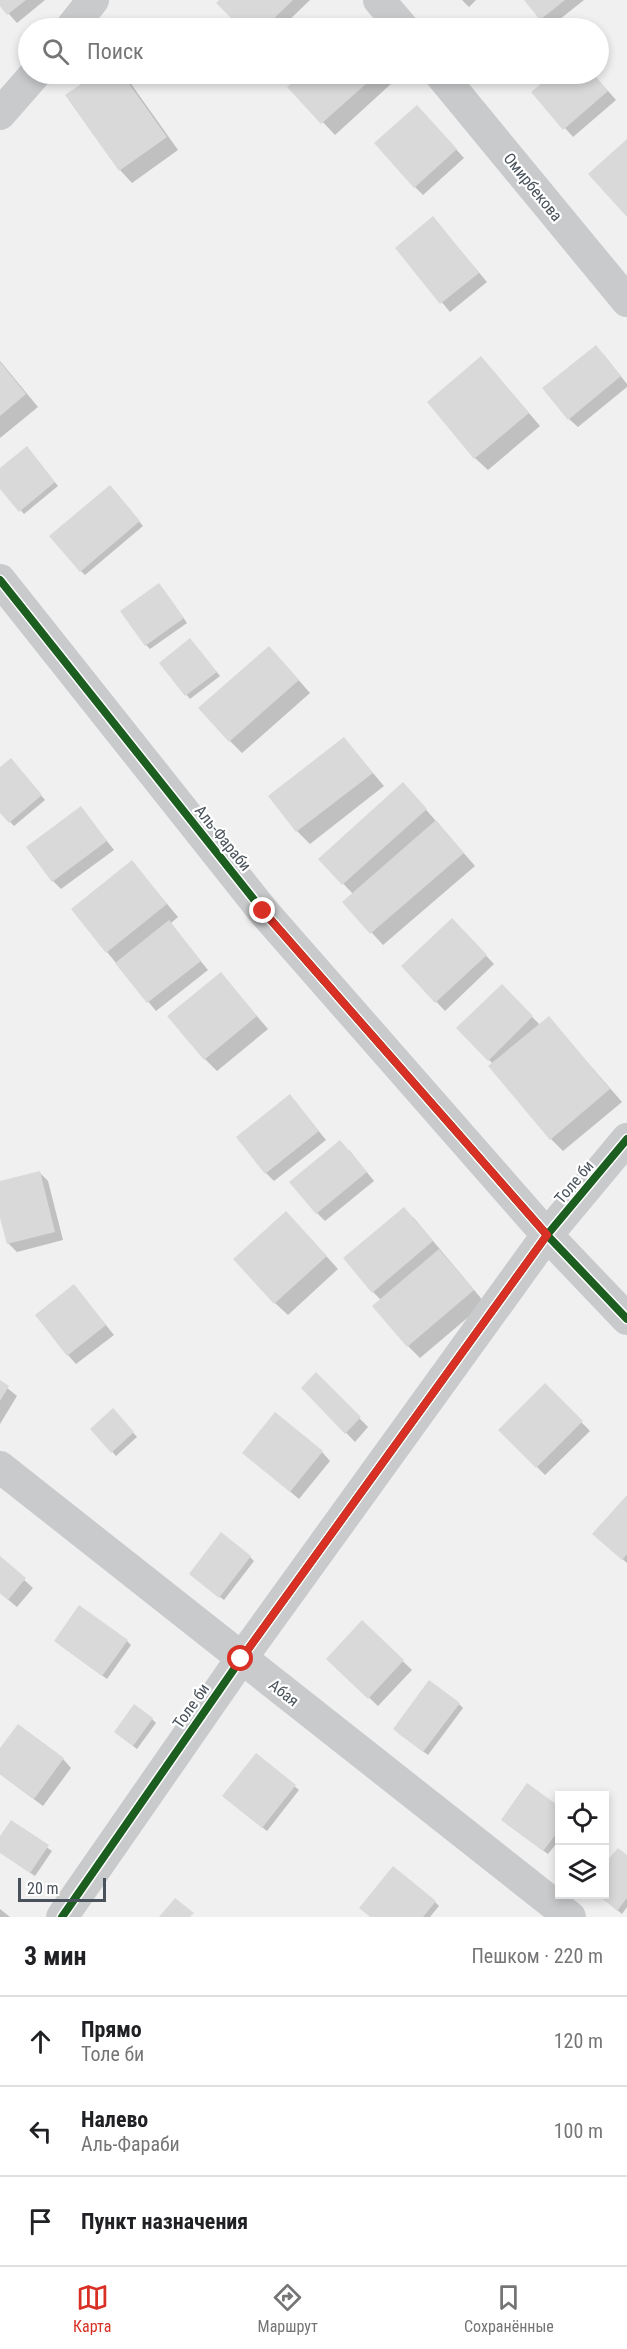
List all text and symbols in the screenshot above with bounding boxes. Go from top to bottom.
search box [18,18,609,84]
icon: search [39,35,72,68]
text: Поиск [87,39,144,64]
street label: Омирбекова [500,149,566,225]
street label: Аль-Фараби [191,801,255,875]
route end [249,897,275,923]
street label: Толе би [550,1157,598,1207]
route start [227,1645,253,1671]
street label: Абая [265,1676,303,1710]
street label: Толе би [169,1680,213,1732]
map controls [555,1791,609,1899]
button: locate [555,1791,609,1845]
button: layers [555,1845,609,1899]
scale bar [18,1875,106,1902]
text: 20 m [27,1879,59,1898]
text: 3 мин [24,1941,86,1971]
text: Пешком · 220 m [471,1944,603,1968]
text: Прямо [81,2017,142,2042]
icon: ahead [24,2025,57,2058]
text: 120 m [554,2029,603,2053]
text: Толе би [81,2042,144,2066]
text: Налево [81,2107,148,2132]
icon: left [24,2115,57,2148]
text: 100 m [554,2119,603,2143]
text: Аль-Фараби [81,2132,180,2156]
icon: arrive [24,2205,57,2238]
text: Пункт назначения [81,2209,248,2234]
tab: Карта [73,2281,111,2336]
tab: Маршрут [258,2281,318,2336]
tab: Сохранённые [464,2281,554,2336]

